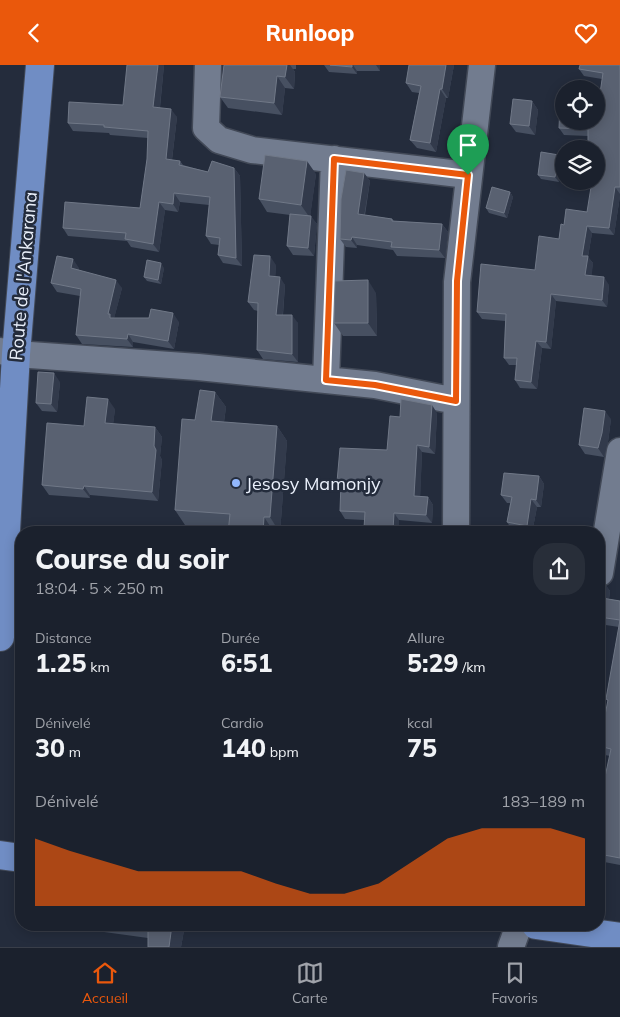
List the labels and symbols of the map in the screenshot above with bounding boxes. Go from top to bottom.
pin [447,124,489,175]
street label: Route de l'Ankarana [4,191,42,361]
place label: Jesosy Mamonjy [246,472,381,495]
marker: Jesosy Mamonjy [230,477,242,489]

